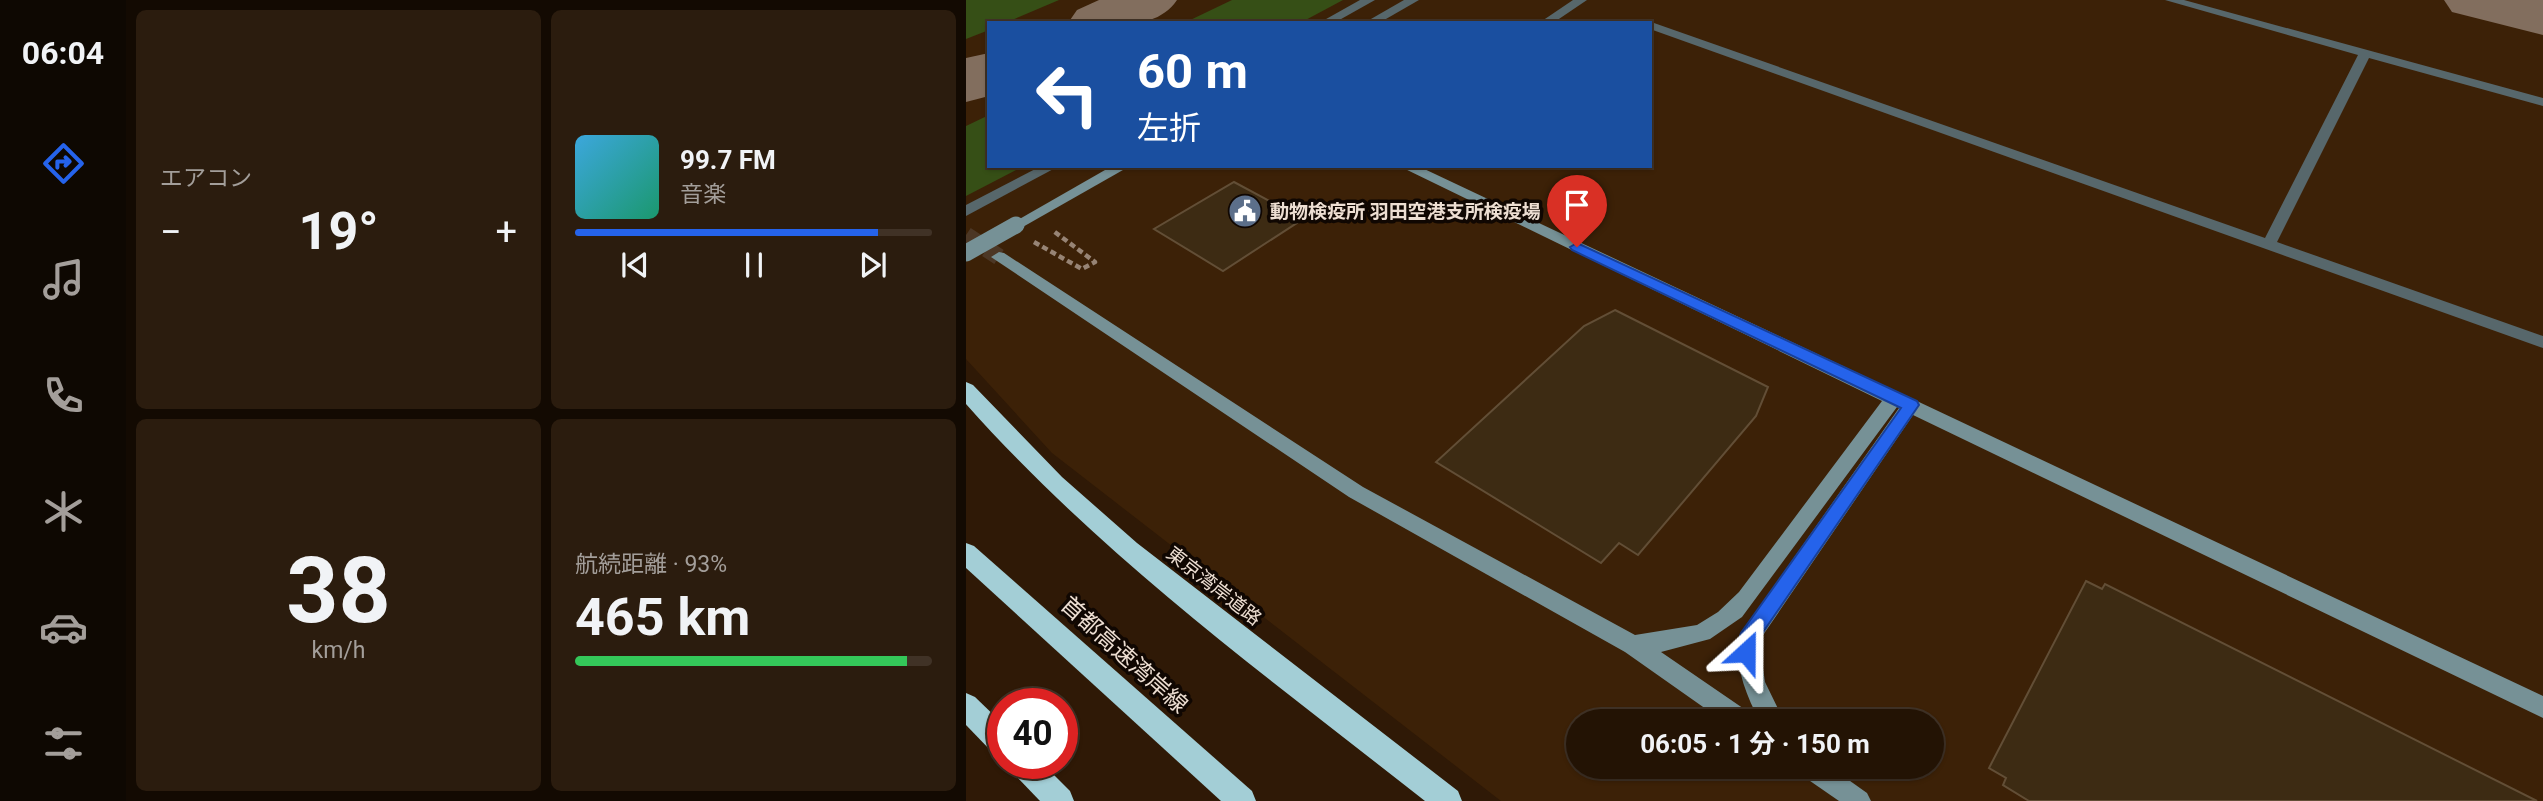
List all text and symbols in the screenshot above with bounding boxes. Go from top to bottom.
text: 06:04 [22,34,104,72]
text: 60 m [1137,43,1248,100]
icon: left [1022,49,1113,140]
text: 左折 [1137,109,1201,147]
icon: directions [39,139,88,188]
text: 99.7 FM [680,145,776,175]
text: エアコン [160,165,252,192]
pin [1547,175,1607,247]
text: 音楽 [680,181,726,208]
icon: arrive [1558,186,1596,224]
public building icon: 動物検疫所 羽田空港支所検疫場 [1226,192,1264,230]
place label: 動物検疫所 羽田空港支所検疫場 [1270,200,1541,223]
text: 19° [299,201,379,262]
text: − [160,210,182,254]
text: + [495,210,517,254]
icon: previous [616,246,654,284]
icon: pause [735,246,773,284]
icon: next [854,246,892,284]
icon: music [39,255,88,304]
icon: phone [39,371,88,420]
icon: climate [39,487,88,536]
text: 38 [286,538,391,644]
street label: 東京湾岸道路 [1162,542,1266,630]
text: 航続距離 · 93% [575,551,727,578]
text: 465 km [575,587,750,648]
street label: 首都高速湾岸線 [1055,591,1193,719]
icon: car [39,603,88,652]
position arrow [1709,615,1783,689]
text: km/h [312,637,366,664]
speed limit sign: 40 [987,688,1078,779]
icon: filters [39,719,88,768]
text: 06:05 · 1 分 · 150 m [1640,729,1870,759]

